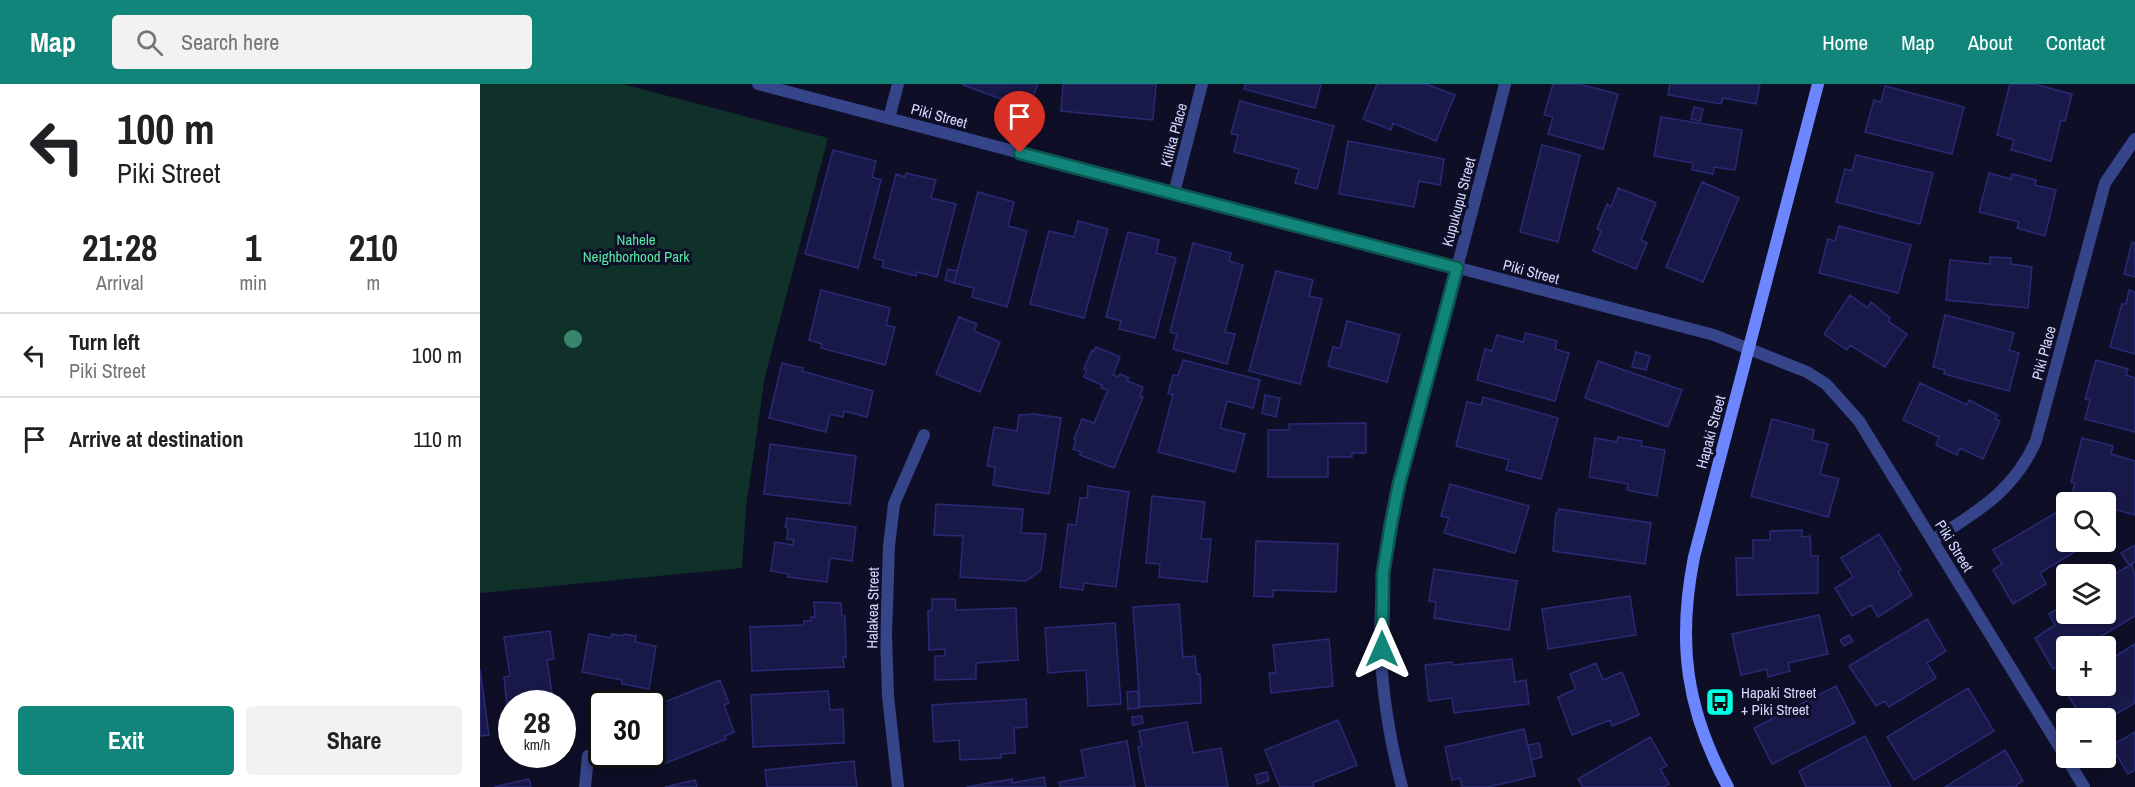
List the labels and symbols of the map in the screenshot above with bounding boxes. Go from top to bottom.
pin [994,91,1045,153]
street label: Piki Street [909,98,970,133]
street label: Kilika Place [1155,101,1192,169]
street label: Kupukupu Street [1437,154,1481,249]
park label: Nahele Neighborhood Park [583,229,690,267]
street label: Piki Street [1501,254,1562,289]
street label: Piki Place [2026,323,2061,382]
street label: Hapaki Street [1691,392,1731,471]
street label: Piki Street [1930,516,1979,576]
street label: Halakea Street [861,567,884,649]
position arrow [1350,617,1414,681]
place label: Hapaki Street + Piki Street [1741,682,1817,720]
bus stop icon: Hapaki Street + Piki Street [1704,686,1736,718]
speed limit sign: 30 [588,690,666,768]

